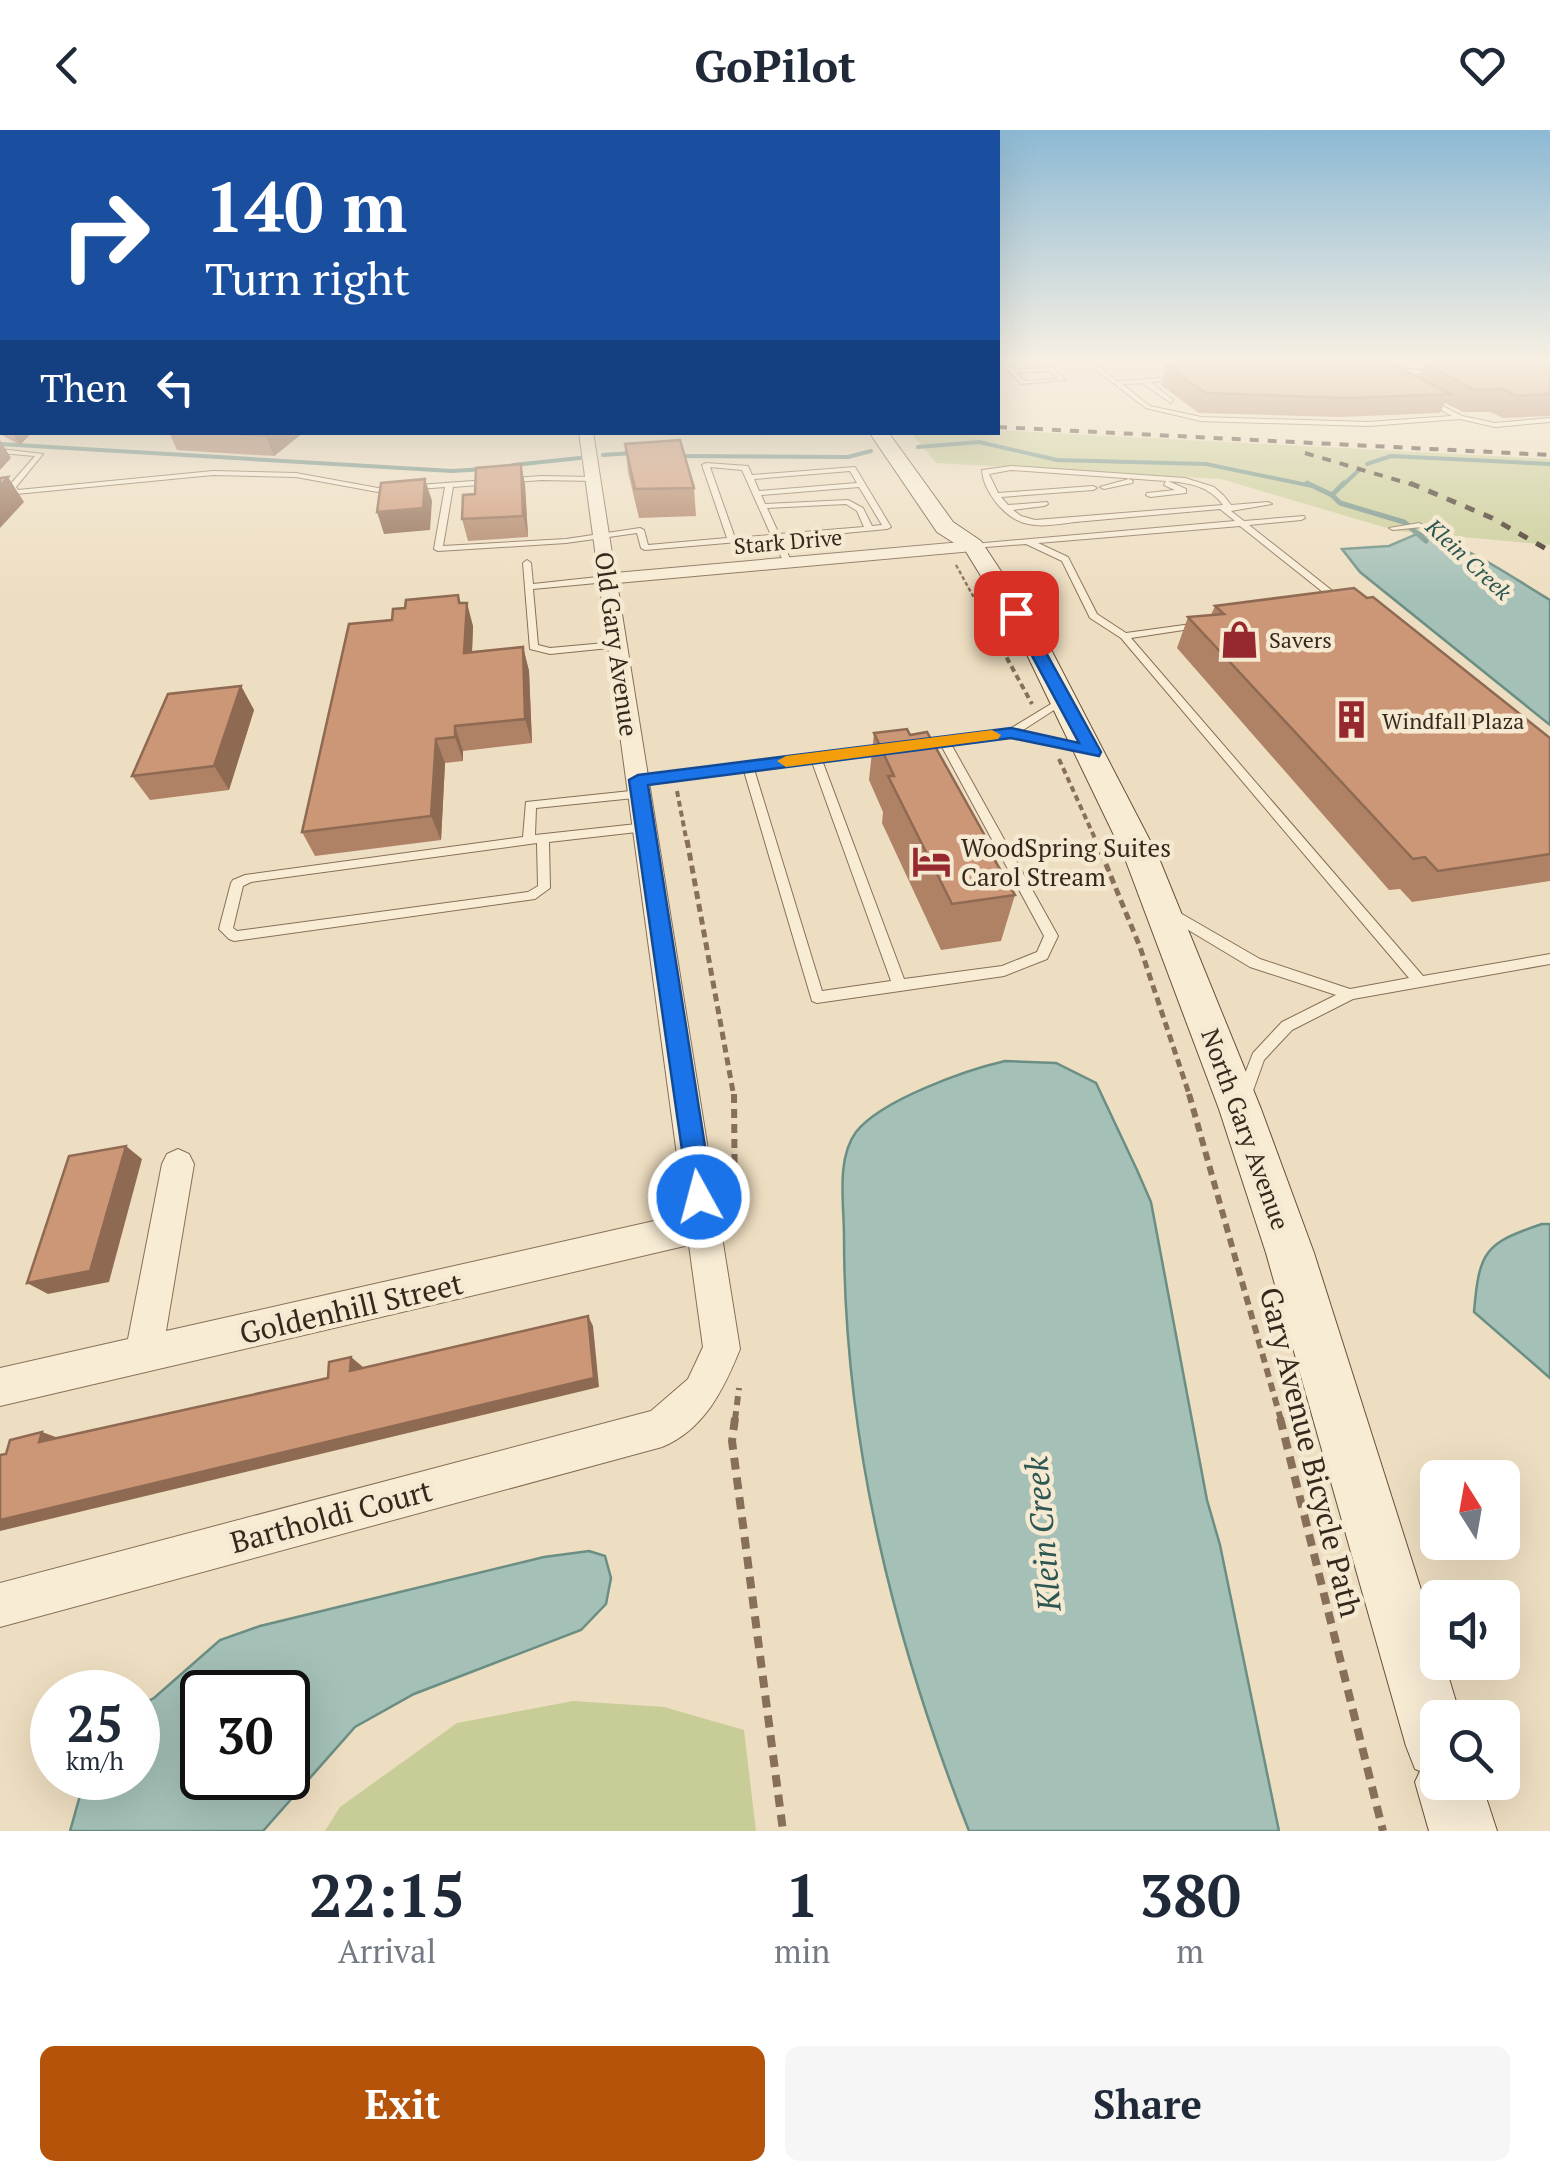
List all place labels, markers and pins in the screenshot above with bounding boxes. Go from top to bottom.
pin [974,571,1059,656]
shop icon: Savers [1218,618,1260,660]
place label: Savers [1269,625,1332,654]
building icon: Windfall Plaza [1331,699,1373,741]
place label: Windfall Plaza [1382,706,1524,735]
place label: WoodSpring Suites Carol Stream [961,831,1171,893]
hotel icon: WoodSpring Suites Carol Stream [910,840,952,882]

